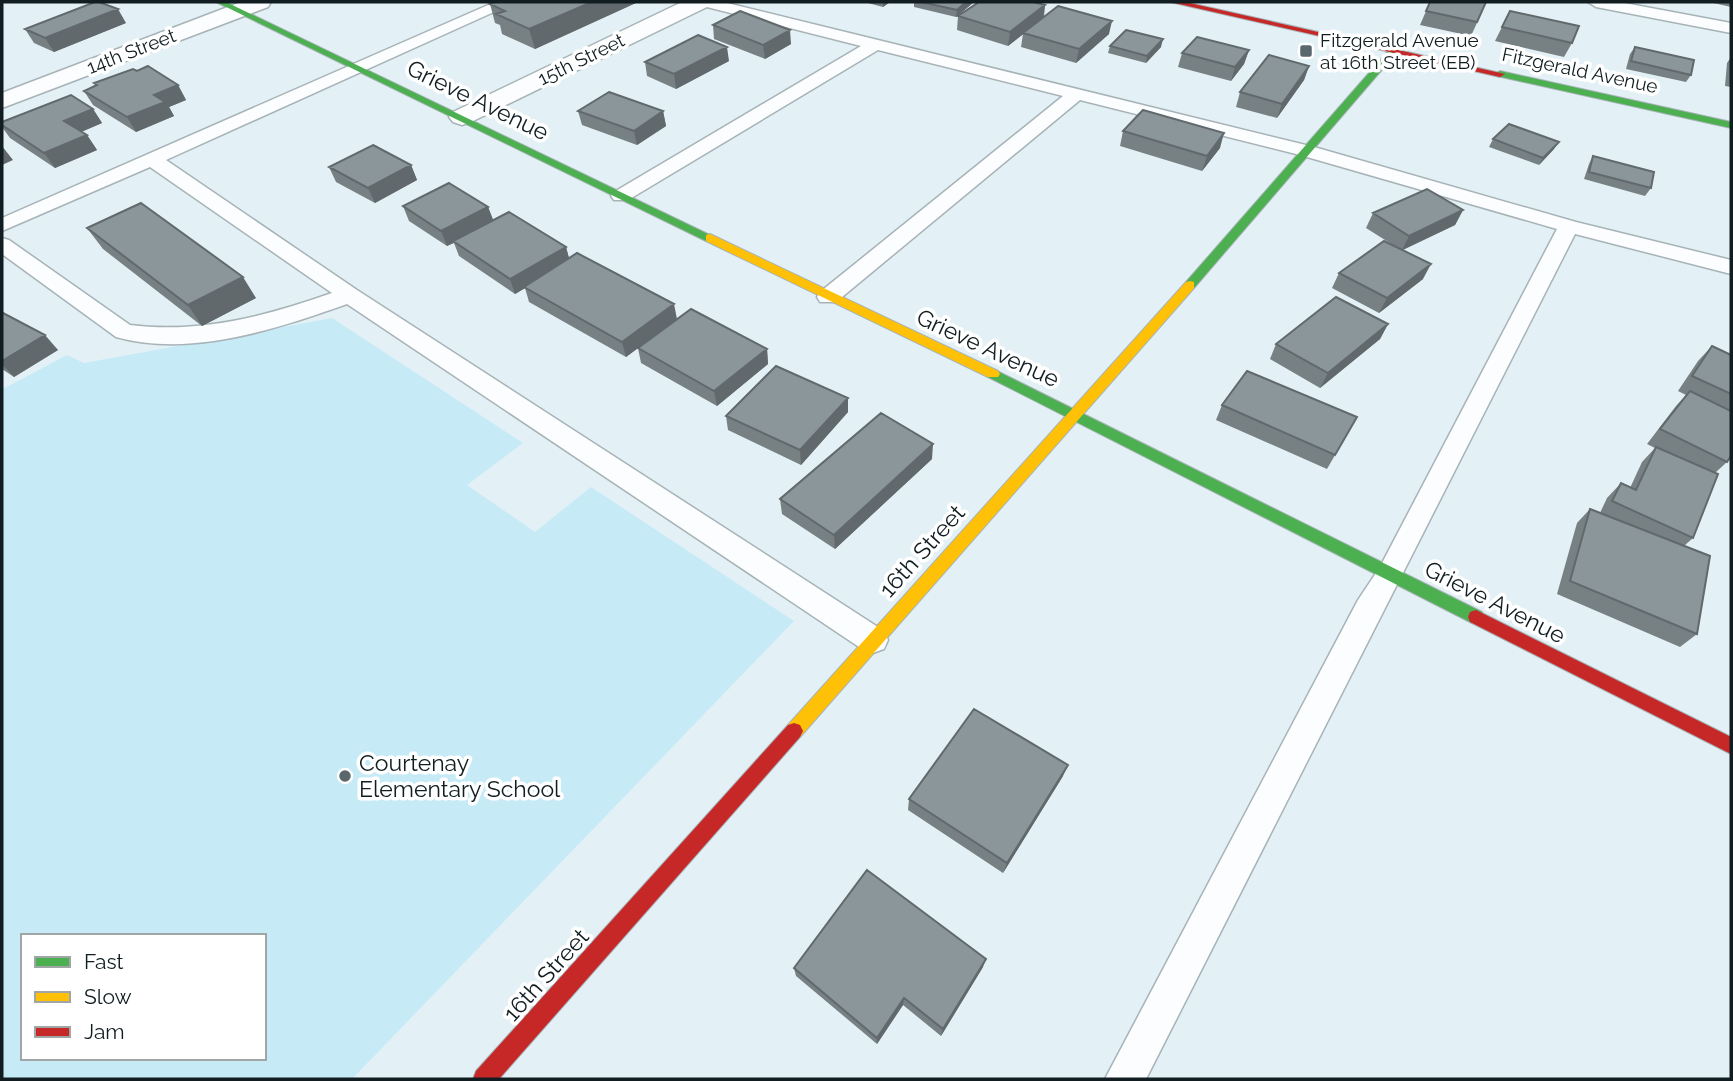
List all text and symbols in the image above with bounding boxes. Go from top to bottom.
street label: 14th Street [83,24,179,78]
street label: 15th Street [534,28,628,89]
place label: Fitzgerald Avenue at 16th Street (EB) [1320,29,1479,73]
marker: Fitzgerald Avenue at 16th Street (EB) [1298,43,1314,59]
street label: Fitzgerald Avenue [1500,43,1660,97]
street label: Grieve Avenue [403,54,553,145]
street label: Grieve Avenue [913,303,1064,392]
street label: 16th Street [873,499,970,602]
street label: Grieve Avenue [1421,555,1570,649]
place label: Courtenay Elementary School [359,749,561,802]
marker: Courtenay Elementary School [337,768,353,784]
street label: 16th Street [497,923,594,1026]
legend [21,934,266,1060]
text: Fast [84,949,124,974]
text: Slow [84,984,132,1009]
text: Jam [84,1019,125,1044]

